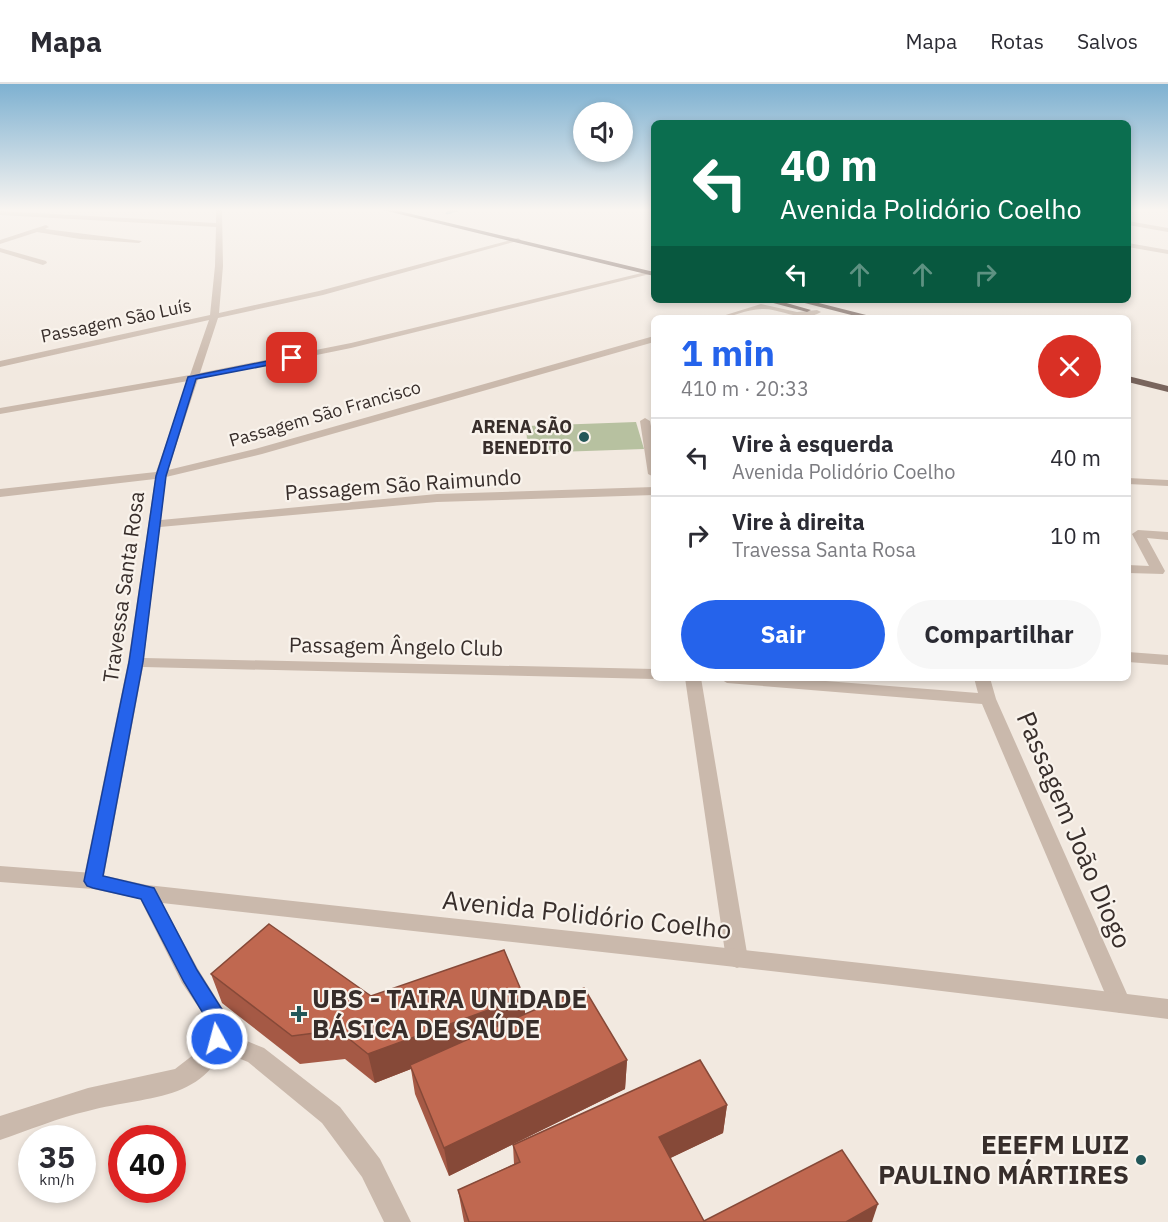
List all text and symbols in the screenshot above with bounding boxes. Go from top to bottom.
text: Mapa [30,23,102,60]
text: Mapa [906,27,957,55]
text: Rotas [990,27,1044,55]
text: Salvos [1077,27,1138,55]
map controls [573,102,633,162]
button: sound [573,102,633,162]
text: 40 m [780,138,878,193]
icon: left [681,144,759,222]
text: Avenida Polidório Coelho [780,191,1082,226]
icon: left [780,258,813,291]
icon: ahead [843,258,876,291]
icon: ahead [906,258,939,291]
icon: right [969,258,1002,291]
street label: Passagem São Luís [39,293,193,348]
text: 1 min [681,329,775,376]
pin [266,332,317,383]
button: close [1038,335,1101,398]
icon: arrive [275,341,308,374]
street label: Passagem São Francisco [226,375,423,452]
text: 410 m · 20:33 [681,375,809,402]
place label: ARENA SÃO BENEDITO [471,415,572,459]
text: Vire à esquerda [732,429,894,458]
marker: ARENA SÃO BENEDITO [577,430,591,444]
icon: left [681,441,714,474]
text: 40 m [1050,443,1101,472]
text: Avenida Polidório Coelho [732,458,955,485]
street label: Passagem São Raimundo [284,462,522,506]
street label: Travessa Santa Rosa [96,489,150,684]
text: Vire à direita [732,507,865,536]
icon: right [681,519,714,552]
text: 10 m [1050,521,1101,550]
text: Travessa Santa Rosa [732,536,916,563]
button: Sair [681,600,885,669]
button: Compartilhar [897,600,1101,669]
street label: Passagem Ângelo Club [289,630,503,662]
street label: Passagem João Diogo [1010,706,1140,953]
street label: Avenida Polidório Coelho [441,882,733,946]
place label: UBS - TAIRA UNIDADE BÁSICA DE SAÚDE [312,981,587,1045]
marker: UBS - TAIRA UNIDADE BÁSICA DE SAÚDE [290,1005,308,1023]
position arrow [185,1007,249,1071]
speed limit sign: 40 [108,1125,186,1203]
place label: EEEFM LUIZ PAULINO MÁRTIRES [878,1127,1129,1191]
text: 35 [39,1137,75,1176]
marker: EEEFM LUIZ PAULINO MÁRTIRES [1134,1153,1148,1167]
text: km/h [39,1170,75,1189]

